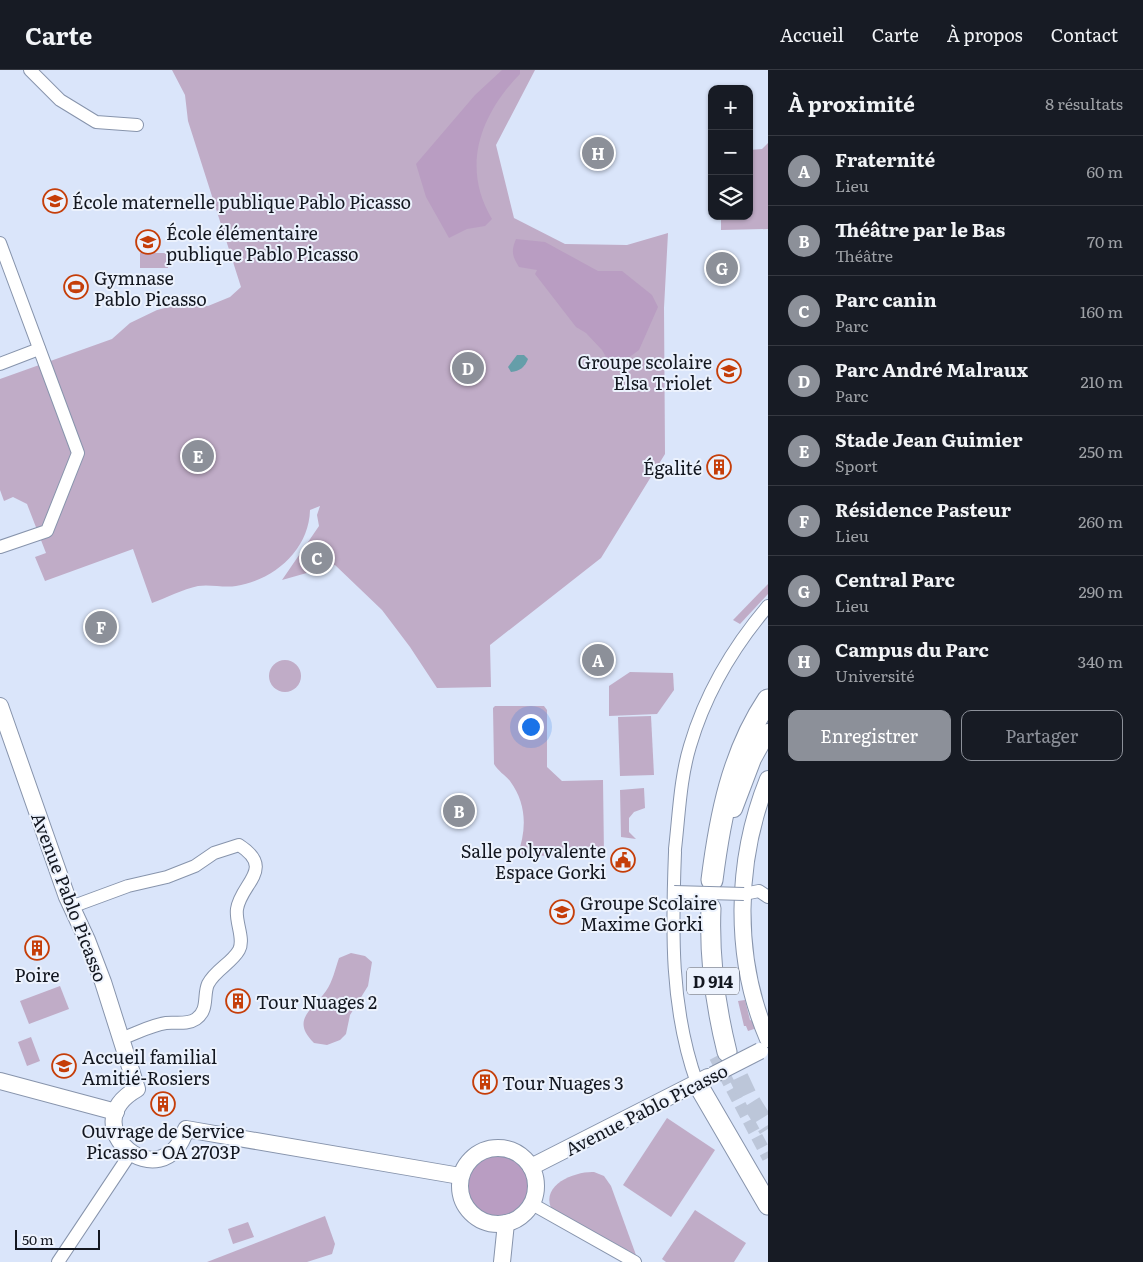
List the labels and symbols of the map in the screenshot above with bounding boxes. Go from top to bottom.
pin: H [582,134,614,172]
school or university icon: École maternelle publique Pablo Picasso [42,188,68,214]
place label: École maternelle publique Pablo Picasso [72,188,411,215]
place label: École élémentaire publique Pablo Picasso [166,219,359,267]
school or university icon: École élémentaire publique Pablo Picasso [135,229,161,255]
pin: G [706,249,738,287]
place label: Gymnase Pablo Picasso [94,264,207,312]
sports icon: Gymnase Pablo Picasso [63,274,89,300]
place label: Groupe scolaire Elsa Triolet [578,348,713,396]
pin: D [452,349,484,387]
school or university icon: Groupe scolaire Elsa Triolet [716,358,742,384]
pin: E [182,437,214,475]
place label: Égalité [643,454,702,481]
building icon: Égalité [706,454,732,480]
pin: C [301,539,333,577]
pin: F [85,608,117,646]
pin: A [582,641,614,679]
your location [518,714,544,740]
pin: B [443,792,475,830]
street label: Avenue Pablo Picasso [25,808,115,986]
place label: Salle polyvalente Espace Gorki [461,837,606,885]
public building icon: Salle polyvalente Espace Gorki [610,847,636,873]
place label: Groupe Scolaire Maxime Gorki [580,889,717,937]
school or university icon: Groupe Scolaire Maxime Gorki [549,899,575,925]
building icon: Poire [24,935,50,961]
place label: Poire [14,961,60,988]
road number: D 914 [687,968,739,994]
building icon: Tour Nuages 2 [225,988,251,1014]
place label: Tour Nuages 2 [256,988,377,1015]
place label: Accueil familial Amitié-Rosiers [82,1043,217,1091]
school or university icon: Accueil familial Amitié-Rosiers [51,1053,77,1079]
street label: Avenue Pablo Picasso [560,1056,732,1162]
building icon: Tour Nuages 3 [472,1069,498,1095]
place label: Tour Nuages 3 [502,1069,624,1096]
building icon: Ouvrage de Service Picasso - OA 2703P [150,1091,176,1117]
place label: Ouvrage de Service Picasso - OA 2703P [81,1117,245,1165]
scale bar [15,1227,100,1250]

